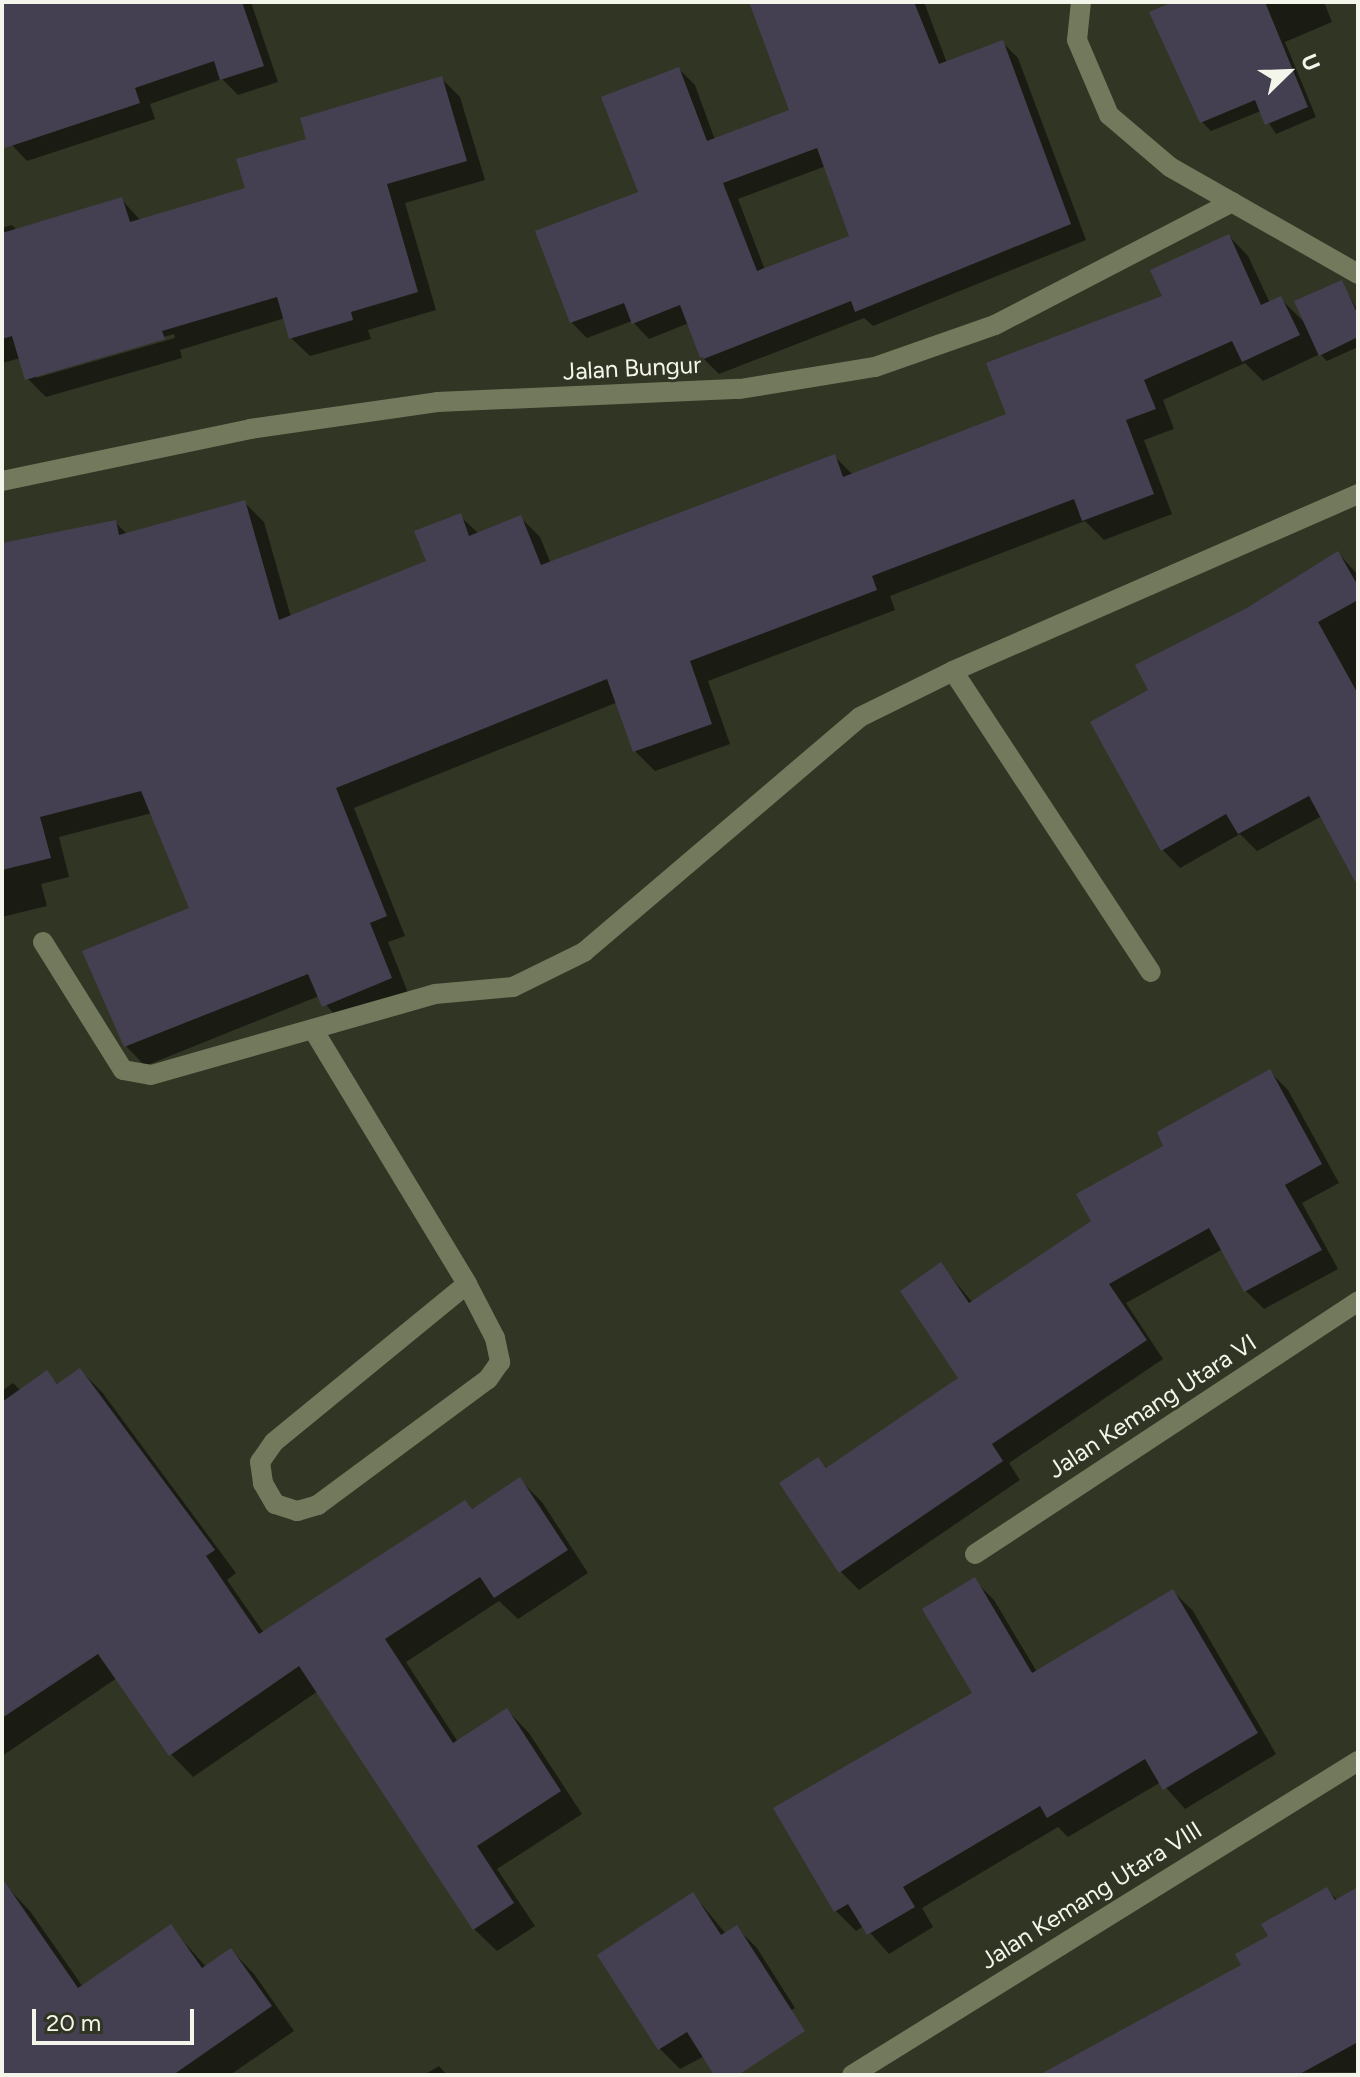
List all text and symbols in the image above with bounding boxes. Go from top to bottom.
north arrow [1248,32,1328,112]
text: U [1295,50,1326,75]
street label: Jalan Bungur [562,350,702,386]
street label: Jalan Kemang Utara VI [1042,1328,1262,1484]
street label: Jalan Kemang Utara VIII [975,1815,1207,1975]
scale bar [36,1993,198,2043]
text: 20 m [46,2008,101,2037]

